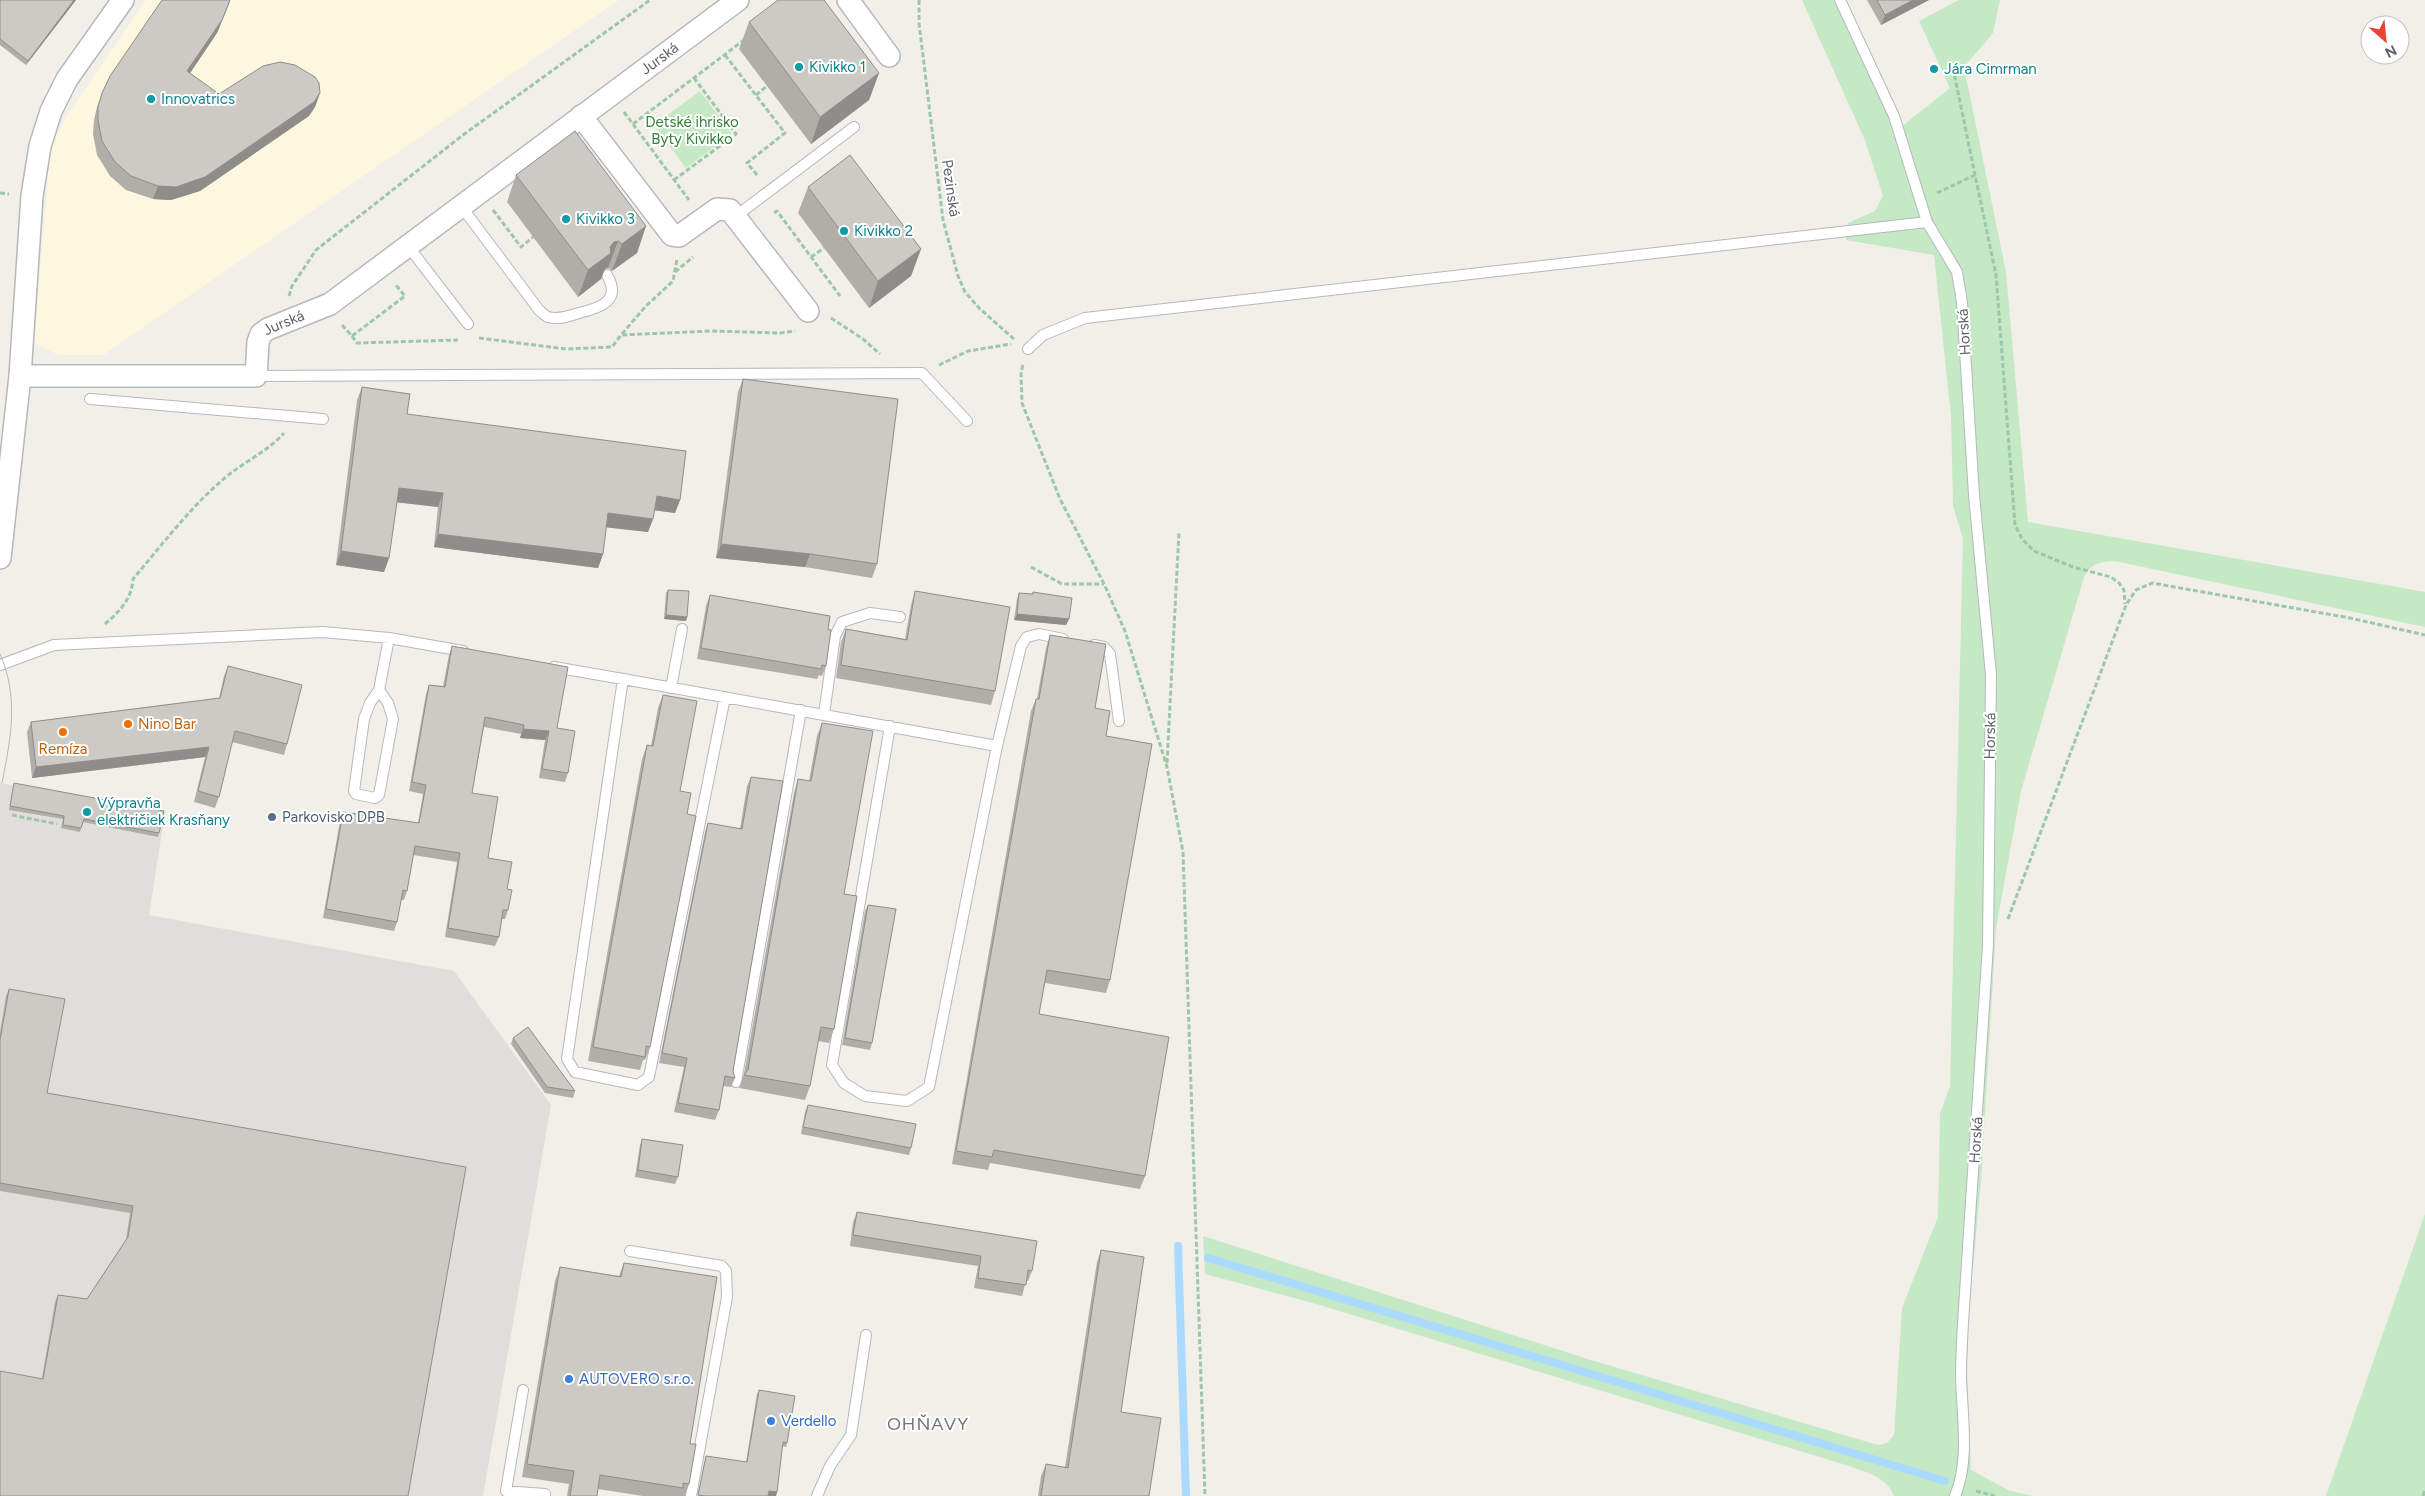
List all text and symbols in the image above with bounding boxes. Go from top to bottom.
north arrow [2360,15,2410,65]
street label: Jurská [637,38,682,79]
text: N [2382,41,2399,61]
place label: Kivikko 1 [809,58,866,76]
place label: Jára Cimrman [1944,60,2037,78]
marker: Kivikko 1 [793,61,805,73]
marker: Jára Cimrman [1928,63,1940,75]
place label: Innovatrics [161,90,235,108]
marker: Innovatrics [145,93,157,105]
park label: Detské ihrisko Byty Kivikko [645,113,739,148]
street label: Pezinská [938,158,964,218]
place label: Kivikko 3 [576,210,635,228]
marker: Kivikko 3 [560,213,572,225]
place label: Kivikko 2 [854,222,913,240]
marker: Kivikko 2 [838,225,850,237]
street label: Jurská [259,306,307,339]
street label: Horská [1953,308,1975,356]
street label: Horská [1981,712,1999,760]
place label: Nino Bar [138,715,196,733]
marker: Nino Bar [122,718,134,730]
marker: Remíza [57,726,69,738]
place label: Remíza [39,740,87,758]
place label: Výpravňa električiek Krasňany [97,794,230,829]
marker: Výpravňa električiek Krasňany [81,806,93,818]
place label: Parkovisko DPB [282,808,385,826]
marker: Parkovisko DPB [266,811,278,823]
street label: Horská [1965,1116,1987,1164]
place label: AUTOVERO s.r.o. [579,1370,694,1388]
marker: AUTOVERO s.r.o. [563,1373,575,1385]
place label: Verdello [781,1412,837,1430]
district label: OHŇAVY [887,1413,969,1435]
marker: Verdello [765,1415,777,1427]

